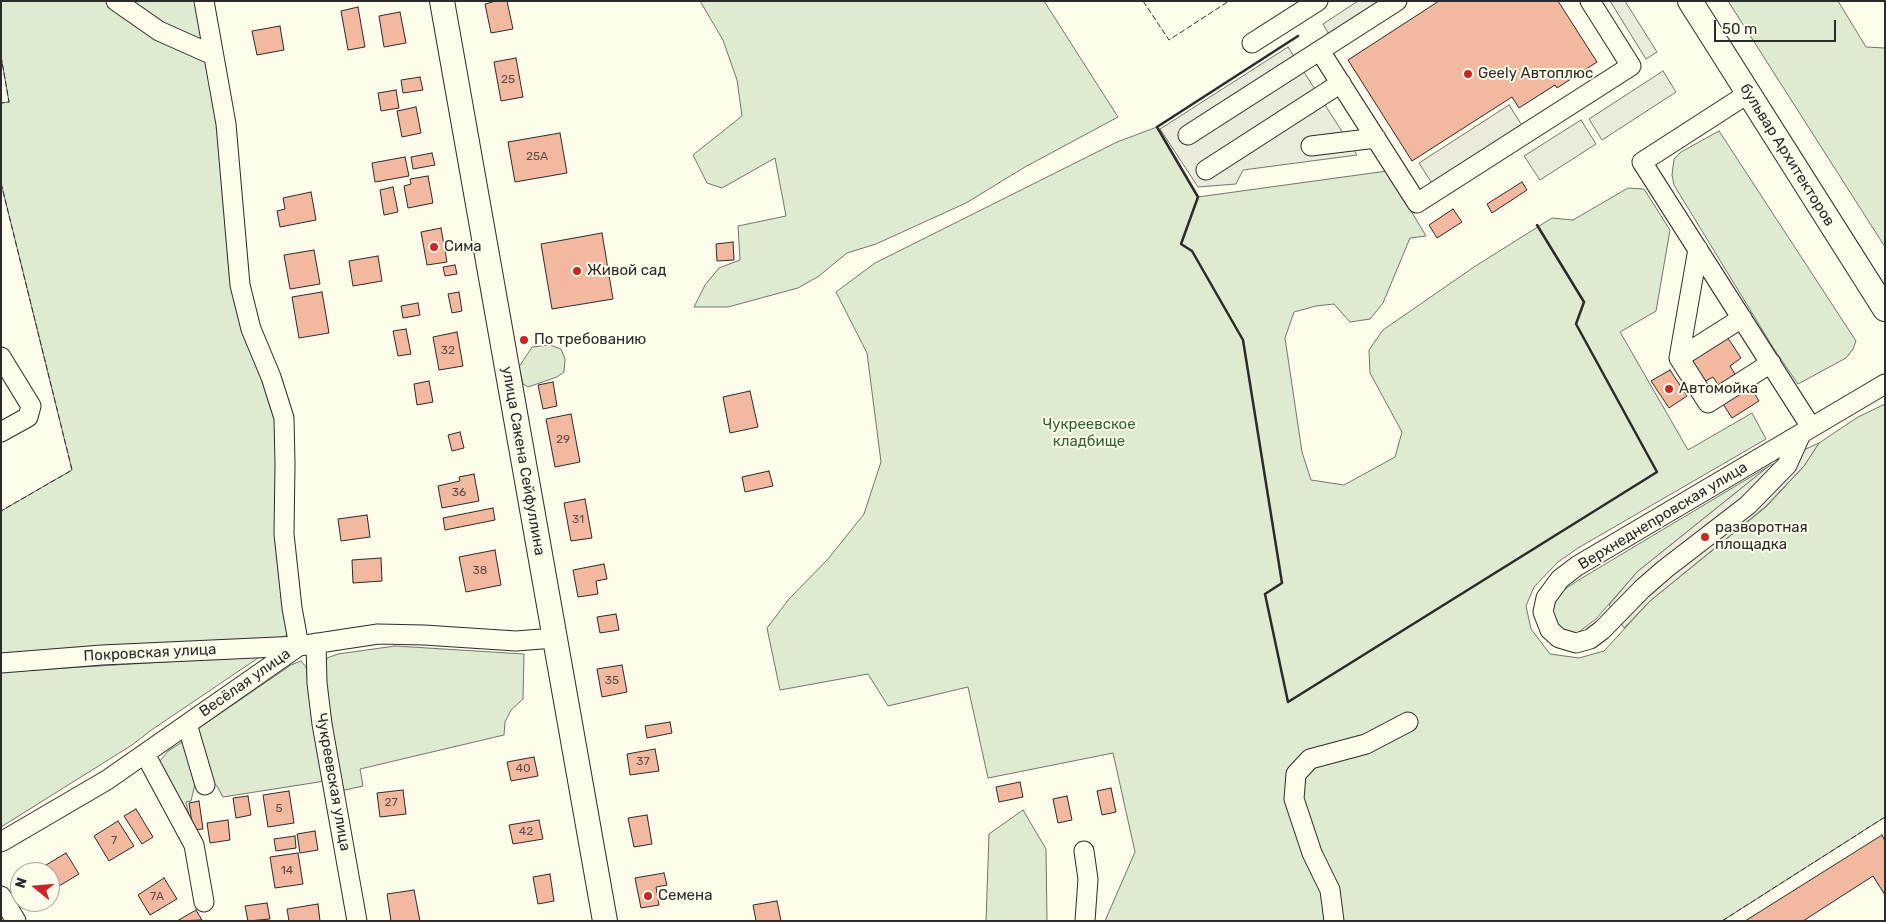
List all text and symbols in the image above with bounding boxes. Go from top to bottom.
scale bar [1716,10,1838,42]
text: 50 m [1722,20,1757,38]
place label: Geely Автоплюс [1478,65,1593,83]
marker: Geely Автоплюс [1462,68,1474,80]
house number: 25 [501,73,515,87]
street label: бульвар Архитекторов [1736,80,1838,230]
house number: 25А [526,150,548,164]
place label: Сима [444,238,482,256]
marker: Сима [428,241,440,253]
place label: Живой сад [587,262,666,280]
marker: Живой сад [571,265,583,277]
place label: По требованию [534,331,646,349]
marker: По требованию [518,334,530,346]
house number: 32 [441,344,455,358]
street label: улица Сакена Сейфуллина [497,365,549,557]
place label: Автомойка [1679,380,1758,398]
marker: Автомойка [1663,383,1675,395]
park label: Чукреевское кладбище [1042,416,1136,451]
house number: 29 [556,433,570,447]
street label: Верхнеднепровская улица [1575,458,1751,574]
house number: 36 [452,486,466,500]
house number: 31 [572,513,584,527]
place label: разворотная площадка [1715,519,1808,554]
marker: разворотная площадка [1699,531,1711,543]
house number: 38 [473,564,487,578]
street label: Покровская улица [83,641,217,665]
street label: Весёлая улица [196,645,294,721]
house number: 35 [605,674,619,688]
street label: Чукреевская улица [312,712,354,852]
house number: 37 [636,755,650,769]
house number: 40 [515,762,531,776]
house number: 27 [384,796,398,810]
house number: 5 [275,802,283,816]
house number: 42 [519,825,533,839]
house number: 7 [111,834,117,848]
north arrow [10,862,60,912]
house number: 14 [281,864,293,878]
text: N [12,875,31,890]
place label: Семена [658,887,712,905]
house number: 7А [150,890,164,904]
marker: Семена [642,890,654,902]

